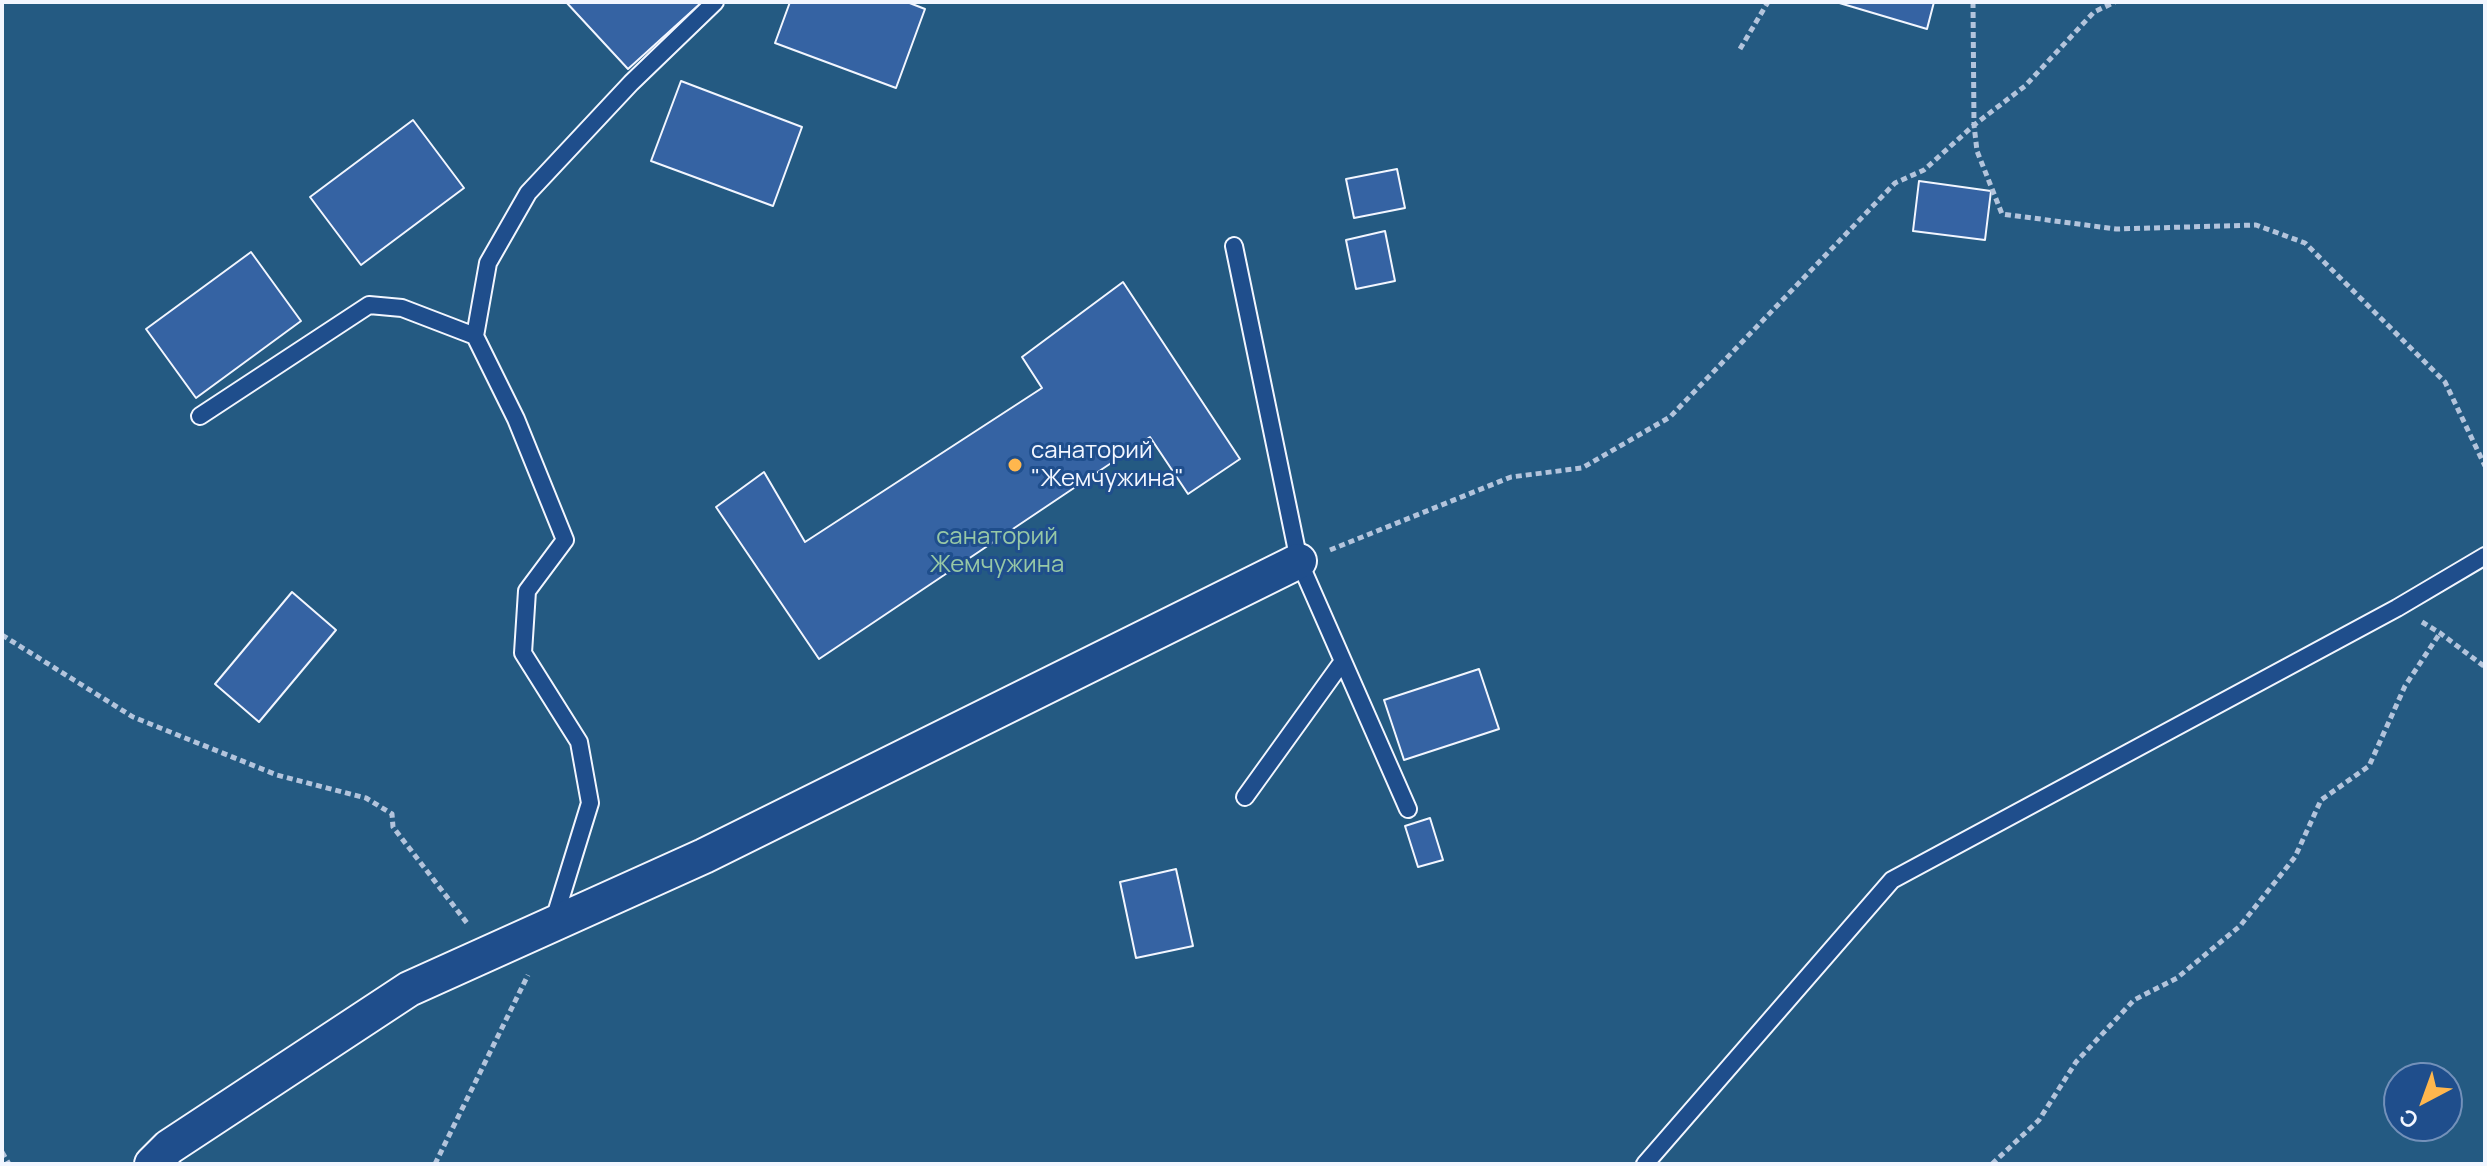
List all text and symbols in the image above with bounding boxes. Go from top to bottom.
place label: санаторий "Жемчужина" [1031,437,1184,493]
marker: санаторий "Жемчужина" [1006,456,1024,474]
park label: санаторий Жемчужина [930,523,1064,579]
north arrow [2383,1062,2463,1142]
text: С [2393,1102,2425,1135]

